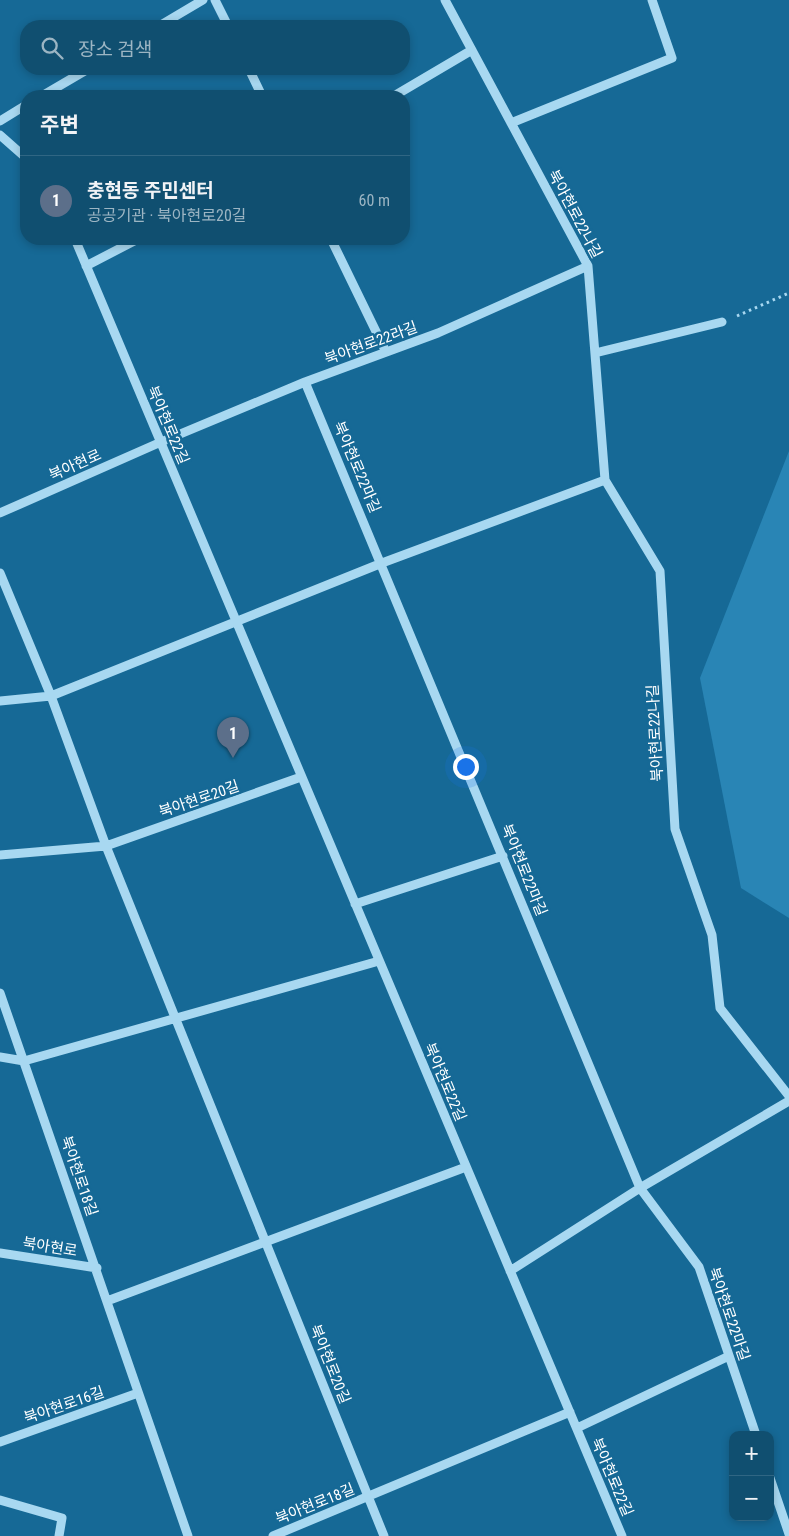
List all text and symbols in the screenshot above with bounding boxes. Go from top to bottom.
search box [20,20,410,75]
icon: search [38,34,66,62]
text: 장소 검색 [78,38,152,61]
text: 주변 [40,113,79,137]
street label: 북아현로22나길 [544,167,606,261]
text: 충현동 주민센터 [87,179,214,202]
text: 1 [52,191,60,210]
text: 60 m [358,191,390,210]
text: 공공기관 · 북아현로20길 [87,206,247,225]
street label: 북아현로22라길 [322,318,420,368]
street label: 북아현로22길 [143,383,193,467]
street label: 북아현로22마길 [330,419,384,515]
street label: 북아현로 [46,446,104,484]
street label: 북아현로22나길 [643,684,667,782]
pin: 1 [217,717,249,758]
your location [453,754,479,780]
street label: 북아현로20길 [156,777,242,821]
street label: 북아현로22마길 [497,821,551,919]
street label: 북아현로22길 [420,1040,470,1124]
street label: 북아현로18길 [57,1133,101,1219]
street label: 북아현로 [21,1234,79,1260]
street label: 북아현로22마길 [705,1265,753,1363]
street label: 북아현로20길 [306,1322,354,1406]
street label: 북아현로16길 [21,1383,107,1427]
map controls [729,1431,774,1521]
button: + [729,1431,774,1476]
street label: 북아현로22길 [587,1435,637,1519]
button: − [729,1476,774,1521]
street label: 북아현로18길 [273,1480,357,1528]

